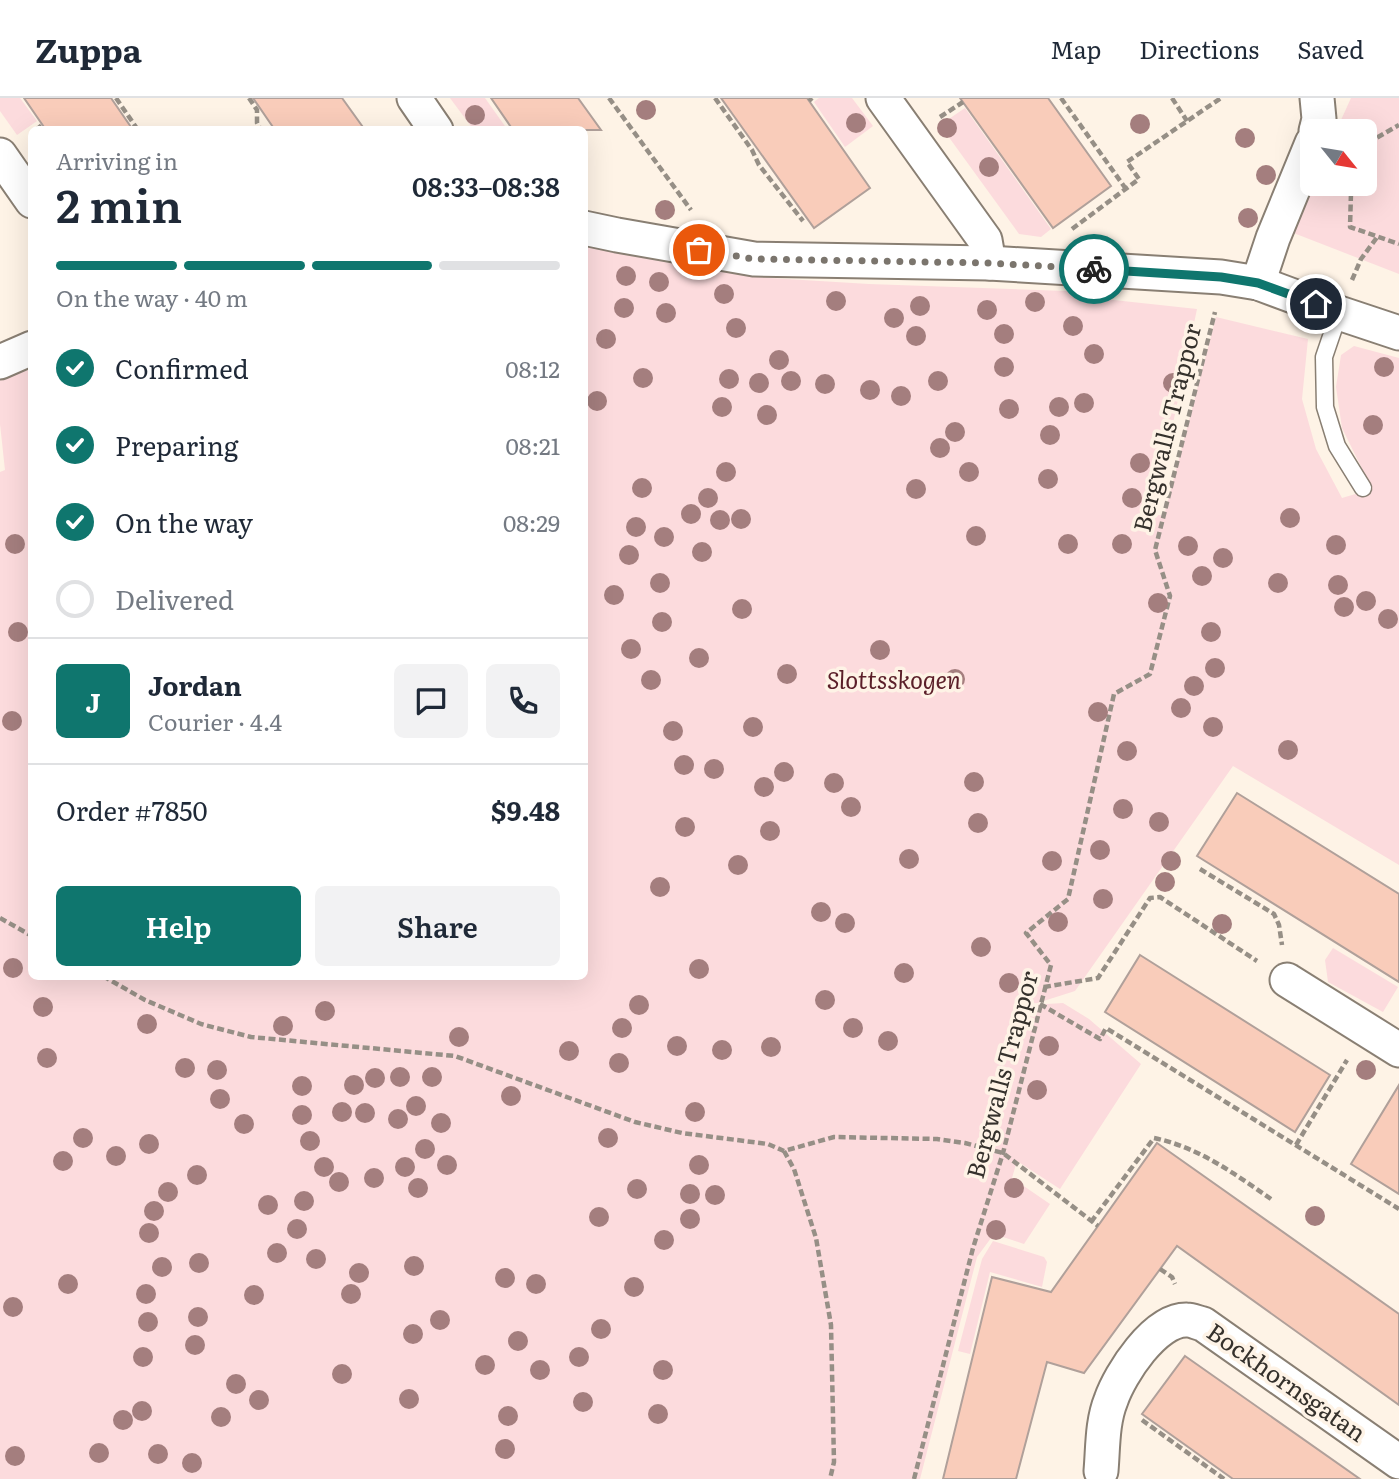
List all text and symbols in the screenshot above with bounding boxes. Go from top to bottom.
text: Zuppa [35,24,142,73]
text: Map [1050,31,1101,66]
text: Directions [1139,31,1259,66]
text: Saved [1297,31,1364,66]
north arrow [1300,119,1377,196]
map controls [1300,119,1377,196]
text: Arriving in [56,143,178,177]
text: 08:33–08:38 [412,166,560,205]
text: 2 min [56,169,182,237]
pin [669,220,729,280]
icon: bag [680,231,718,269]
courier [1059,234,1129,304]
icon: bike [1075,250,1113,288]
pin [1286,274,1346,334]
text: On the way · 40 m [56,280,248,314]
icon: home [1297,285,1335,323]
street label: Bergwalls Trappor [1123,319,1209,535]
text: Confirmed [115,348,249,387]
icon: check [56,349,94,387]
text: 08:12 [505,351,560,385]
text: Preparing [115,425,238,464]
icon: check [56,426,94,464]
text: 08:21 [506,428,560,462]
text: On the way [115,502,253,541]
icon: check [56,503,94,541]
text: 08:29 [503,505,560,539]
text: Delivered [115,579,234,618]
park label: Slottsskogen [827,661,961,696]
button: chat [394,664,468,738]
button: phone [486,664,560,738]
text: Jordan [148,665,242,704]
text: J [86,682,100,721]
text: Courier · 4.4 [148,704,282,738]
text: Order #7850 [56,790,207,829]
text: $9.48 [491,790,560,829]
button: Help [56,886,301,966]
button: Share [315,886,560,966]
street label: Bergwalls Trappor [956,966,1045,1182]
street label: Bockhornsgatan [1201,1313,1374,1449]

